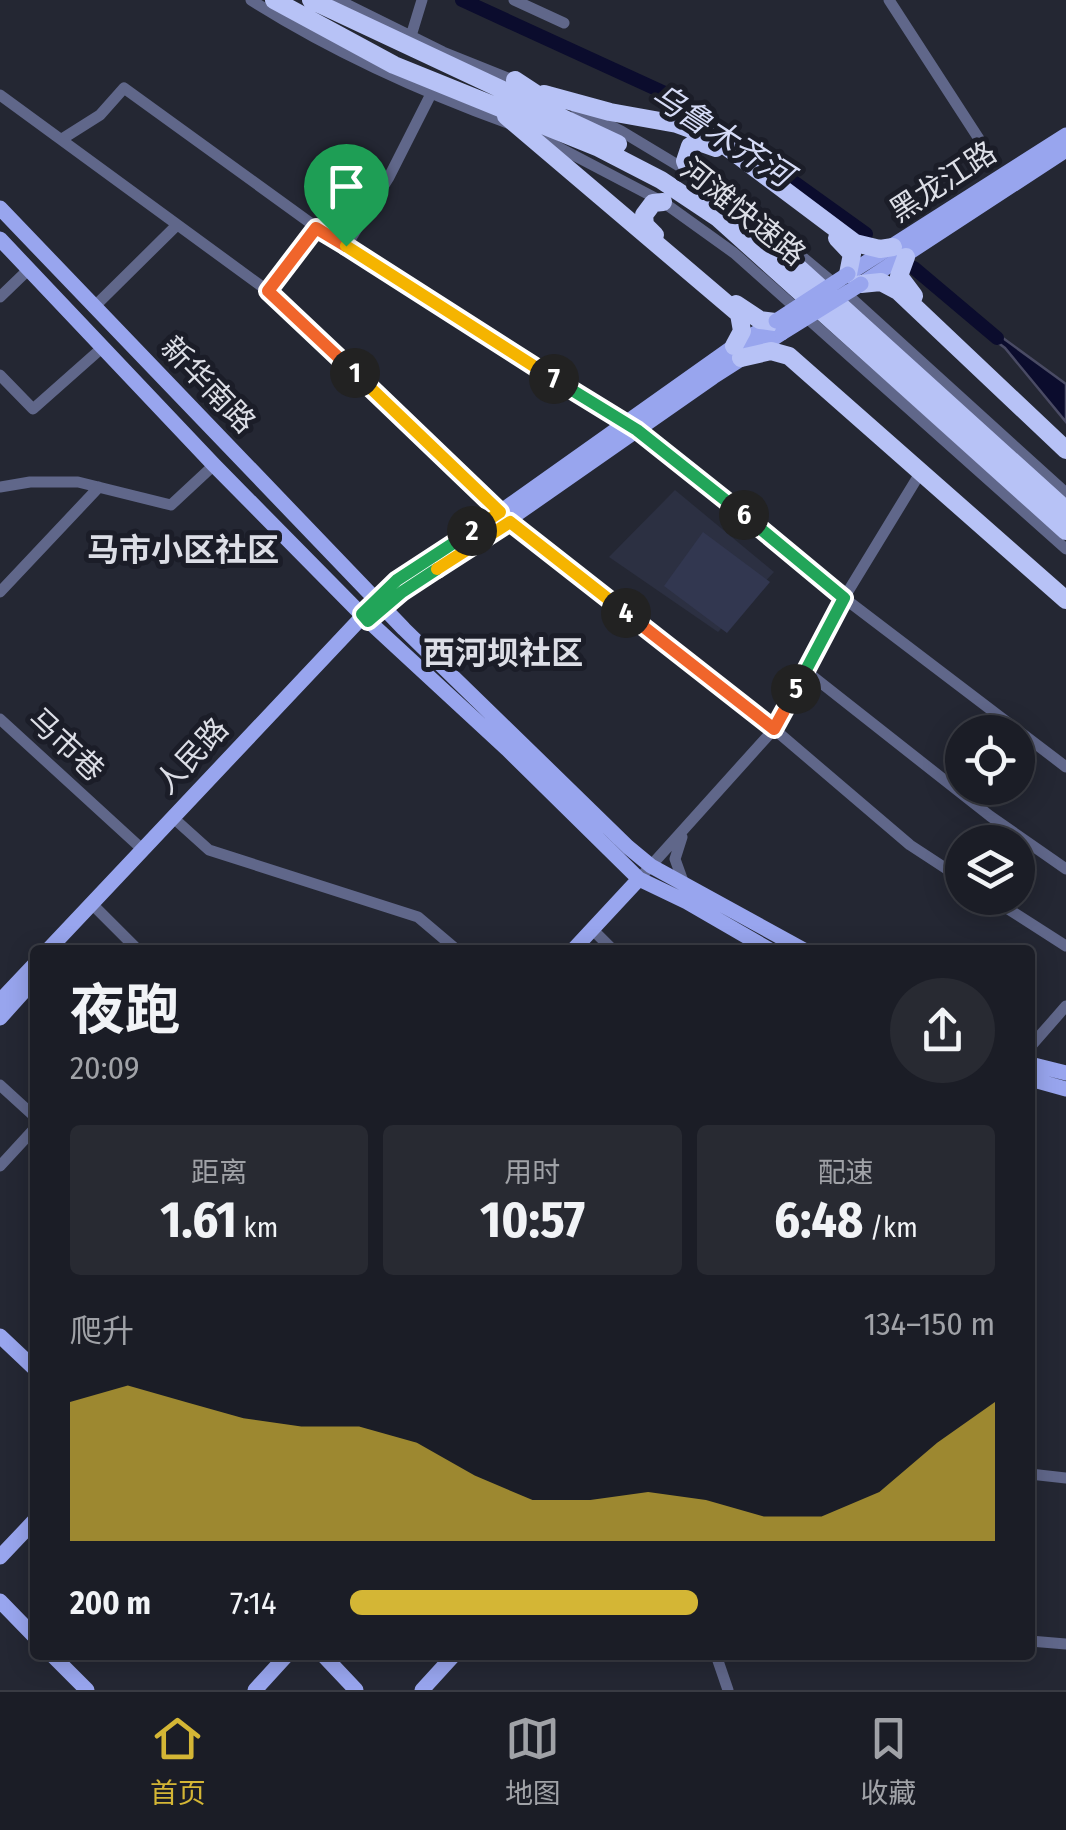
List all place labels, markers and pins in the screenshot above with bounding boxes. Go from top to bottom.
pin [304,144,389,247]
pin: 1 [330,348,380,398]
pin: 7 [529,354,579,404]
pin: 6 [719,490,769,540]
pin: 2 [447,506,497,556]
pin: 4 [601,588,651,638]
pin: 5 [771,664,821,714]

